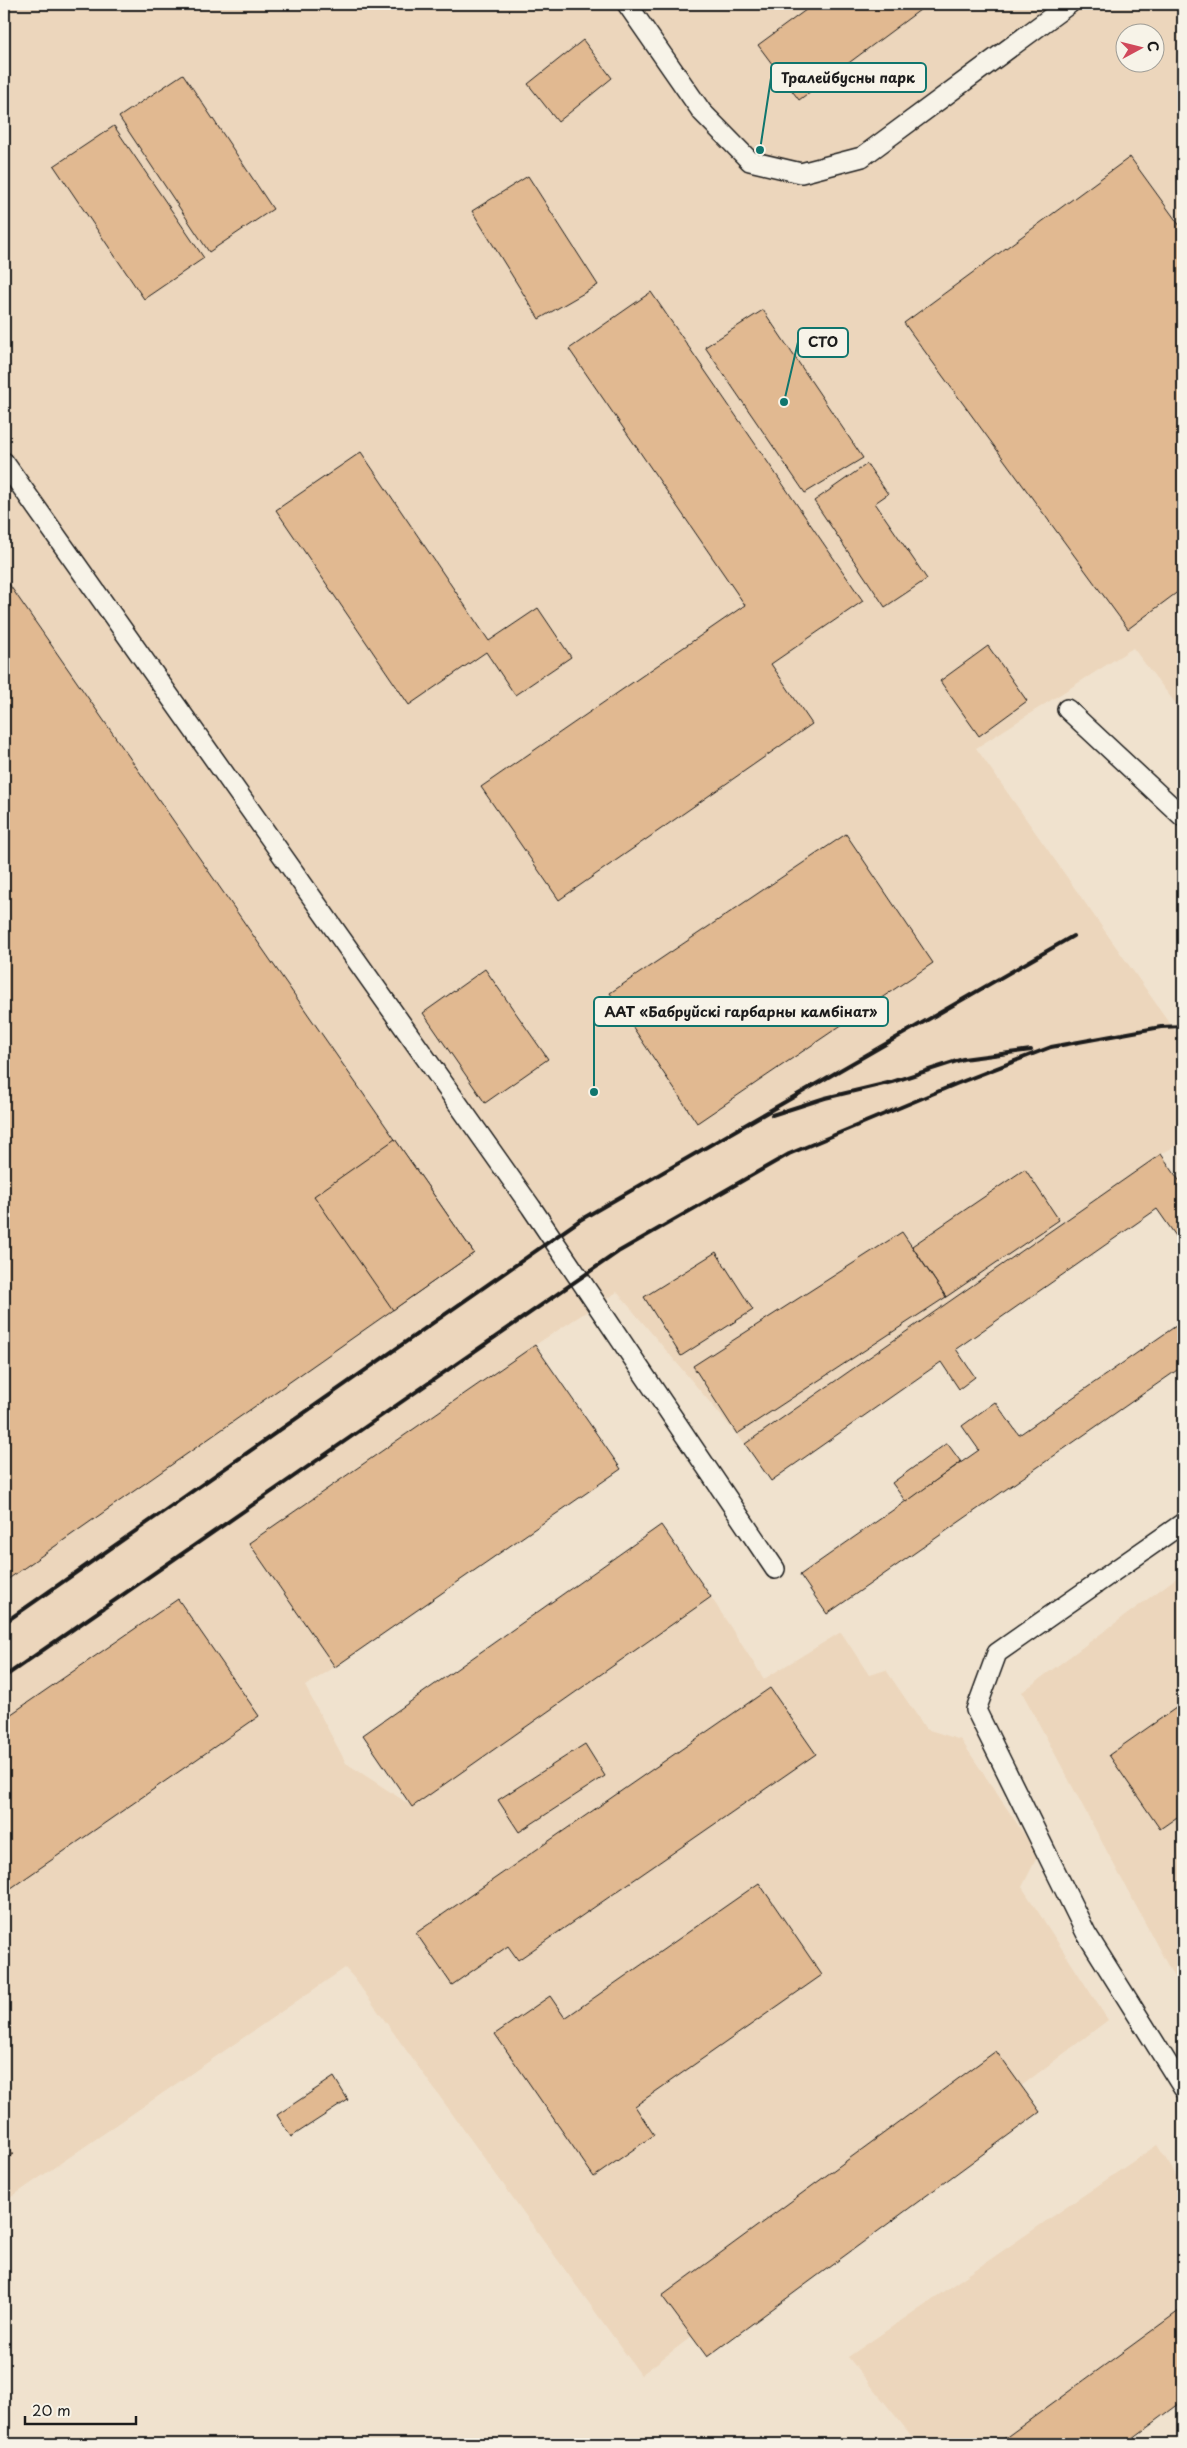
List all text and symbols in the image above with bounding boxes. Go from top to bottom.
north arrow [1114,22,1164,72]
text: С [1142,40,1164,53]
callout: Тралейбусны парк [771,63,926,92]
text: Тралейбусны парк [781,67,915,88]
callout: СТО [798,328,848,357]
text: СТО [808,331,838,352]
callout: ААТ «Бабруйскі гарбарны камбінат» [594,997,888,1026]
text: ААТ «Бабруйскі гарбарны камбінат» [605,1001,878,1022]
scale bar [25,2393,136,2425]
text: 20 m [32,2398,71,2421]

